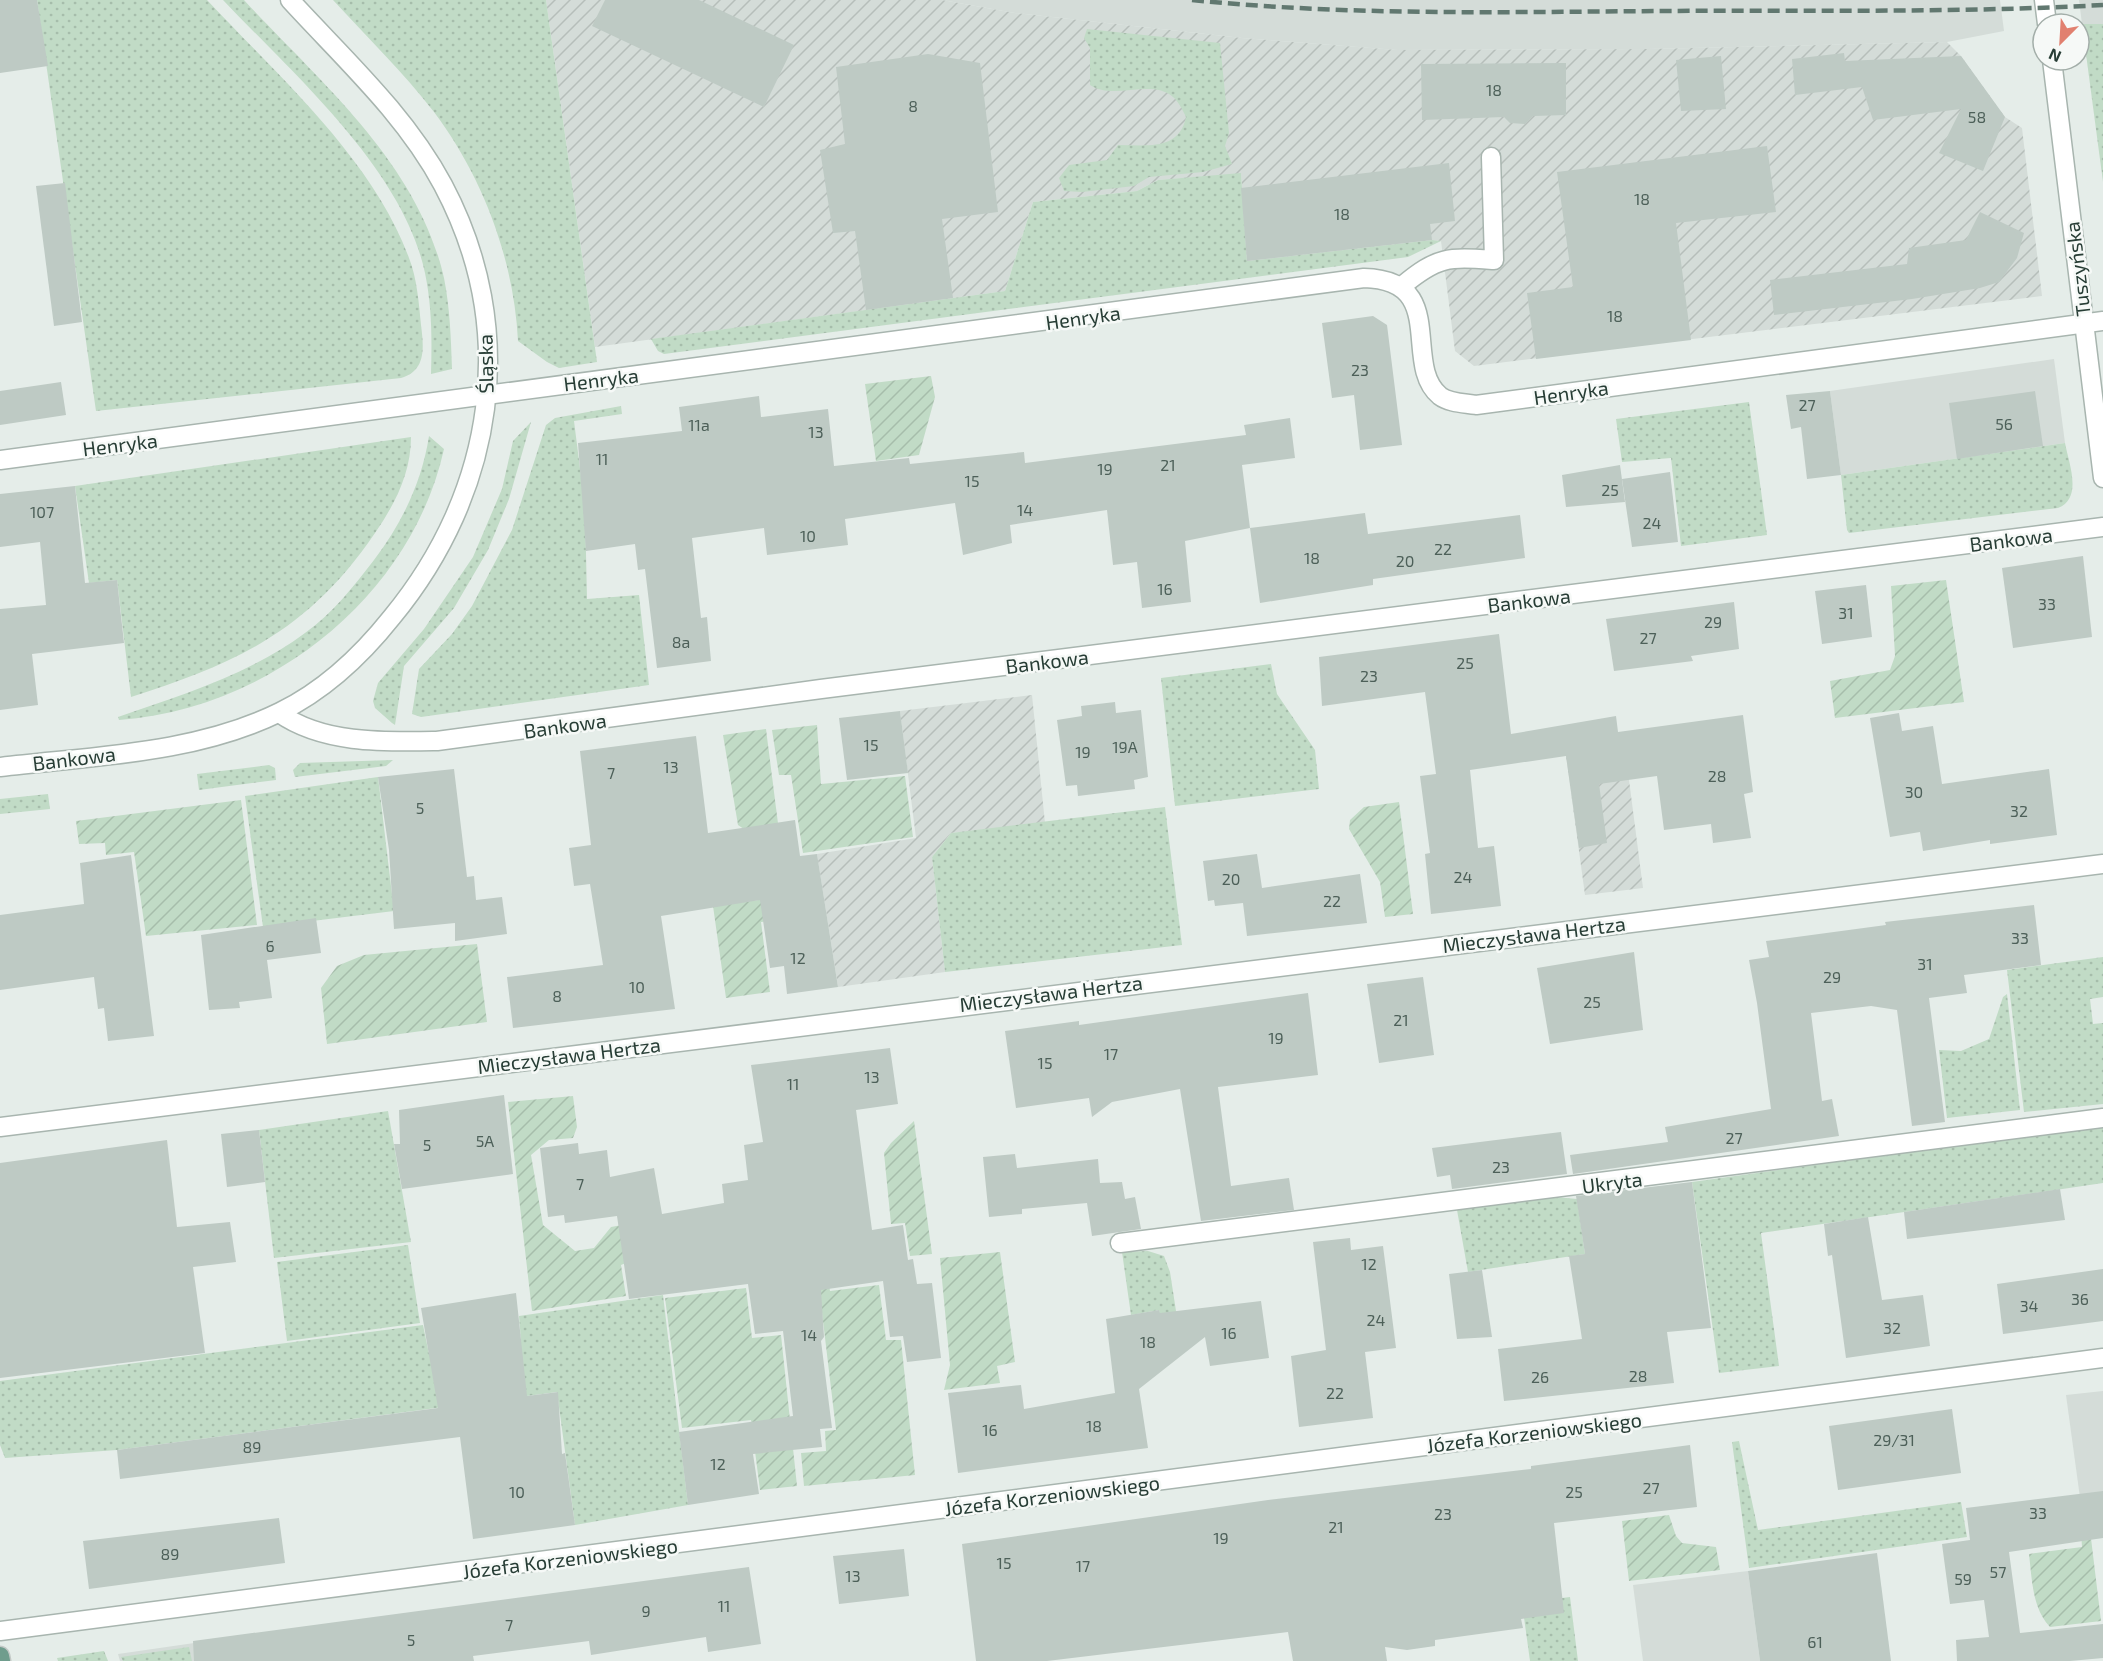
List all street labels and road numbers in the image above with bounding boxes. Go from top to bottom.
street label: Tuszyńska [2059,220,2095,318]
street label: Henryka [1044,300,1122,334]
street label: Śląska [472,334,498,394]
street label: Henryka [562,362,640,396]
street label: Henryka [1532,375,1610,409]
street label: Henryka [81,427,159,461]
street label: Bankowa [1968,522,2054,556]
street label: Bankowa [1486,583,1572,617]
street label: Bankowa [1004,644,1090,678]
street label: Bankowa [522,707,608,743]
street label: Bankowa [31,741,117,775]
street label: Mieczysława Hertza [1441,911,1627,957]
street label: Mieczysława Hertza [958,970,1144,1016]
street label: Mieczysława Hertza [476,1032,662,1078]
street label: Ukryta [1580,1166,1644,1198]
street label: Józefa Korzeniowskiego [1425,1407,1643,1457]
street label: Józefa Korzeniowskiego [943,1470,1161,1520]
street label: Józefa Korzeniowskiego [461,1533,679,1583]

